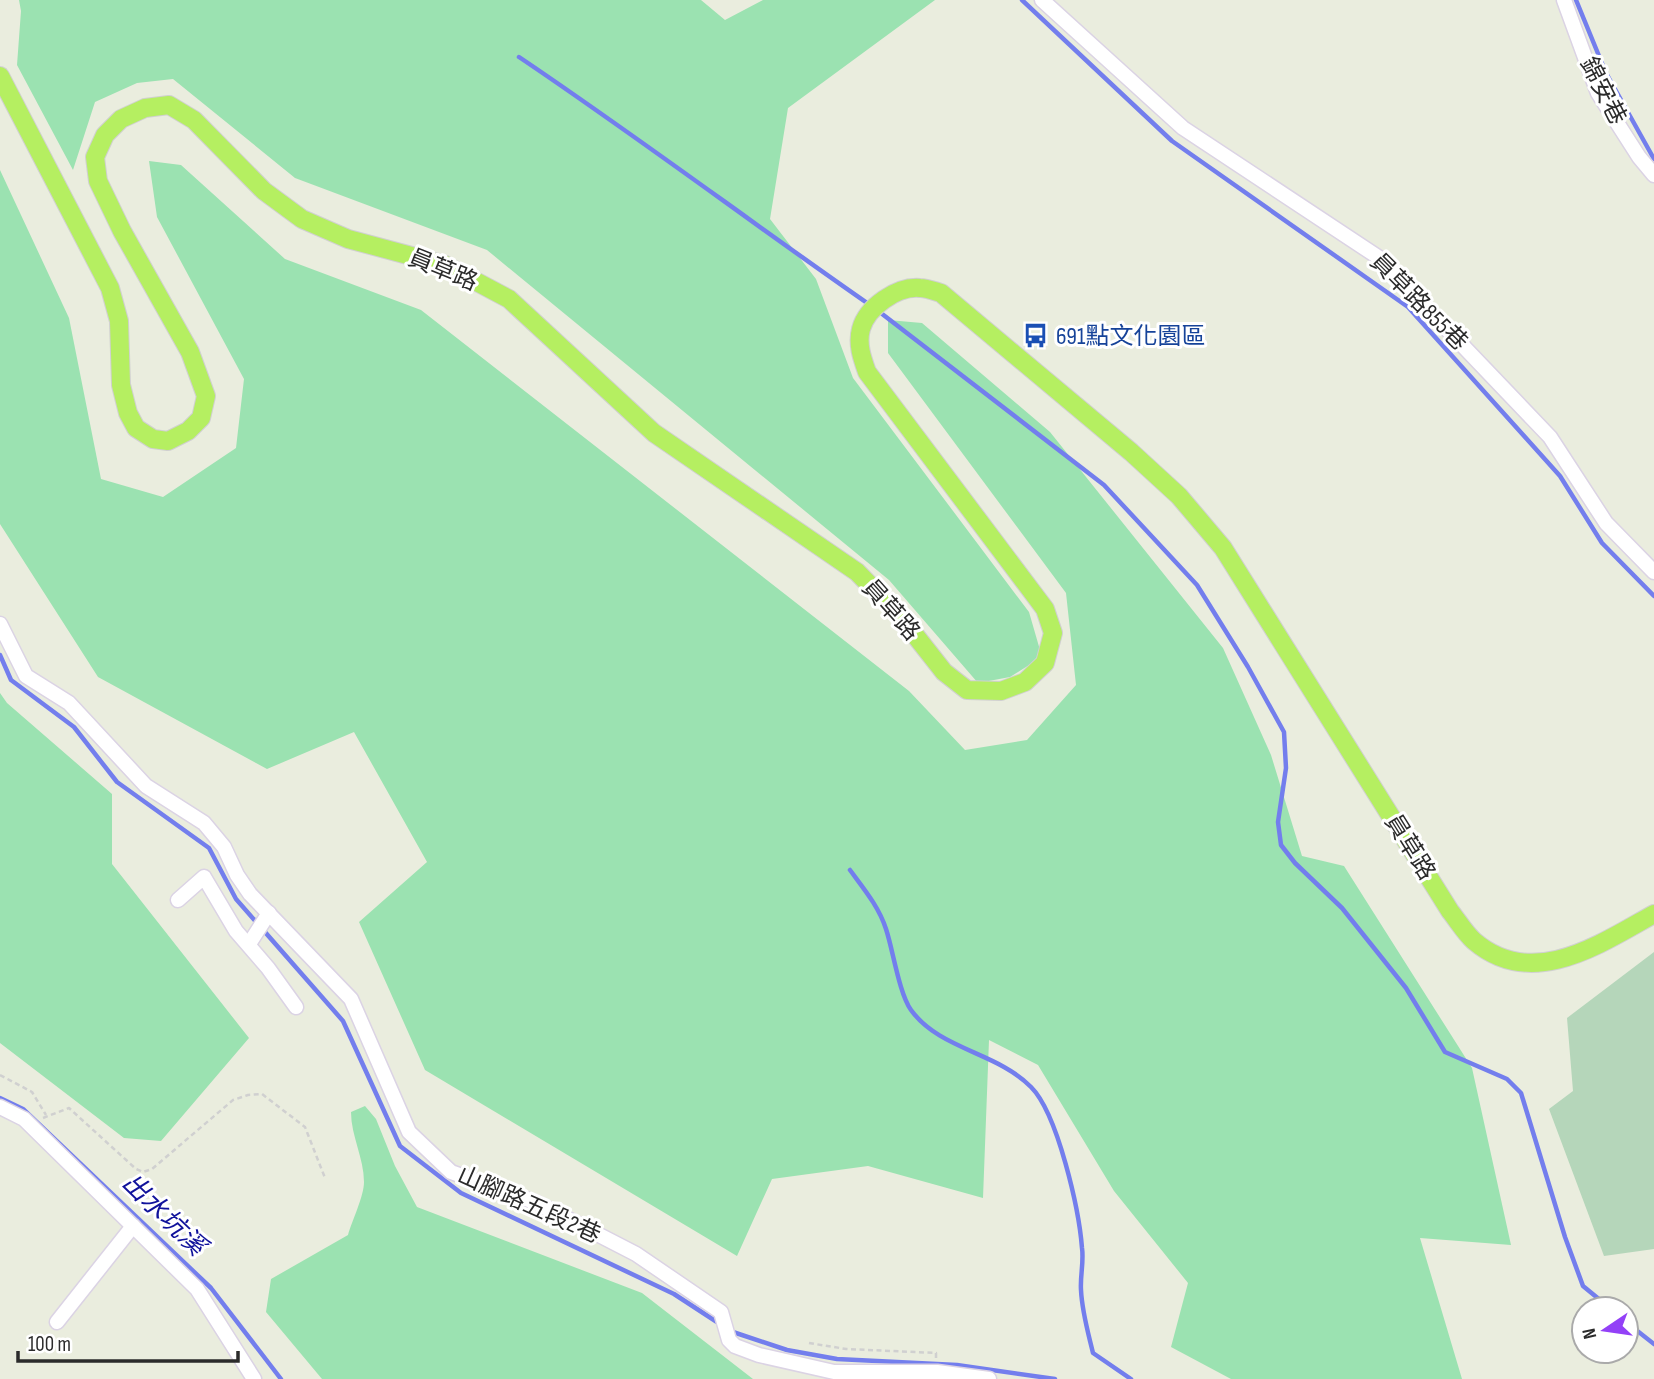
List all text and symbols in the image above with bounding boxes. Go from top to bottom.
street label: 錦安巷 [1574,52,1632,130]
street label: 員草路 [404,243,482,297]
street label: 員草路855巷 [1364,247,1474,357]
bus stop icon: 691點文化園區 [1022,322,1050,350]
place label: 691點文化園區 [1056,322,1205,351]
street label: 員草路 [856,574,926,646]
street label: 員草路 [1379,809,1441,885]
street label: 山腳路五段2巷 [453,1160,605,1250]
water label: 出水坑溪 [115,1168,214,1265]
north arrow [1570,1295,1640,1365]
scale bar [18,1320,238,1364]
text: N [1578,1326,1602,1341]
text: 100 m [28,1332,71,1357]

